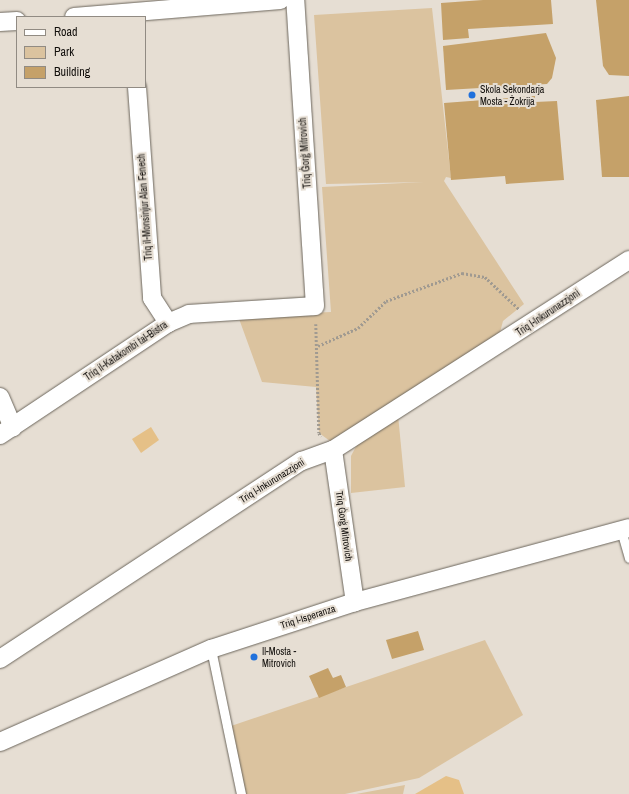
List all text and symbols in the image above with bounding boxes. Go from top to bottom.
legend [16,16,146,88]
text: Road [54,24,78,40]
text: Park [54,44,74,60]
text: Building [54,64,90,80]
place label: Skola Sekondarja Mosta - Żokrija [480,83,544,106]
marker: Skola Sekondarja Mosta - Żokrija [467,90,477,100]
street label: Triq Ġorġ Mitrovich [297,117,313,189]
street label: Triq il-Monsinjur Alan Fenech [135,153,155,261]
street label: Triq l-Inkurunazzjoni [514,287,582,339]
street label: Triq il-Katakombi tal-Bistra [82,319,170,383]
street label: Triq l-Inkurunazzjoni [237,456,307,506]
street label: Triq Ġorġ Mitrovich [333,490,355,562]
street label: Triq l-Isperanza [279,602,337,632]
place label: Il-Mosta - Mitrovich [262,645,296,668]
marker: Il-Mosta - Mitrovich [249,652,259,662]

